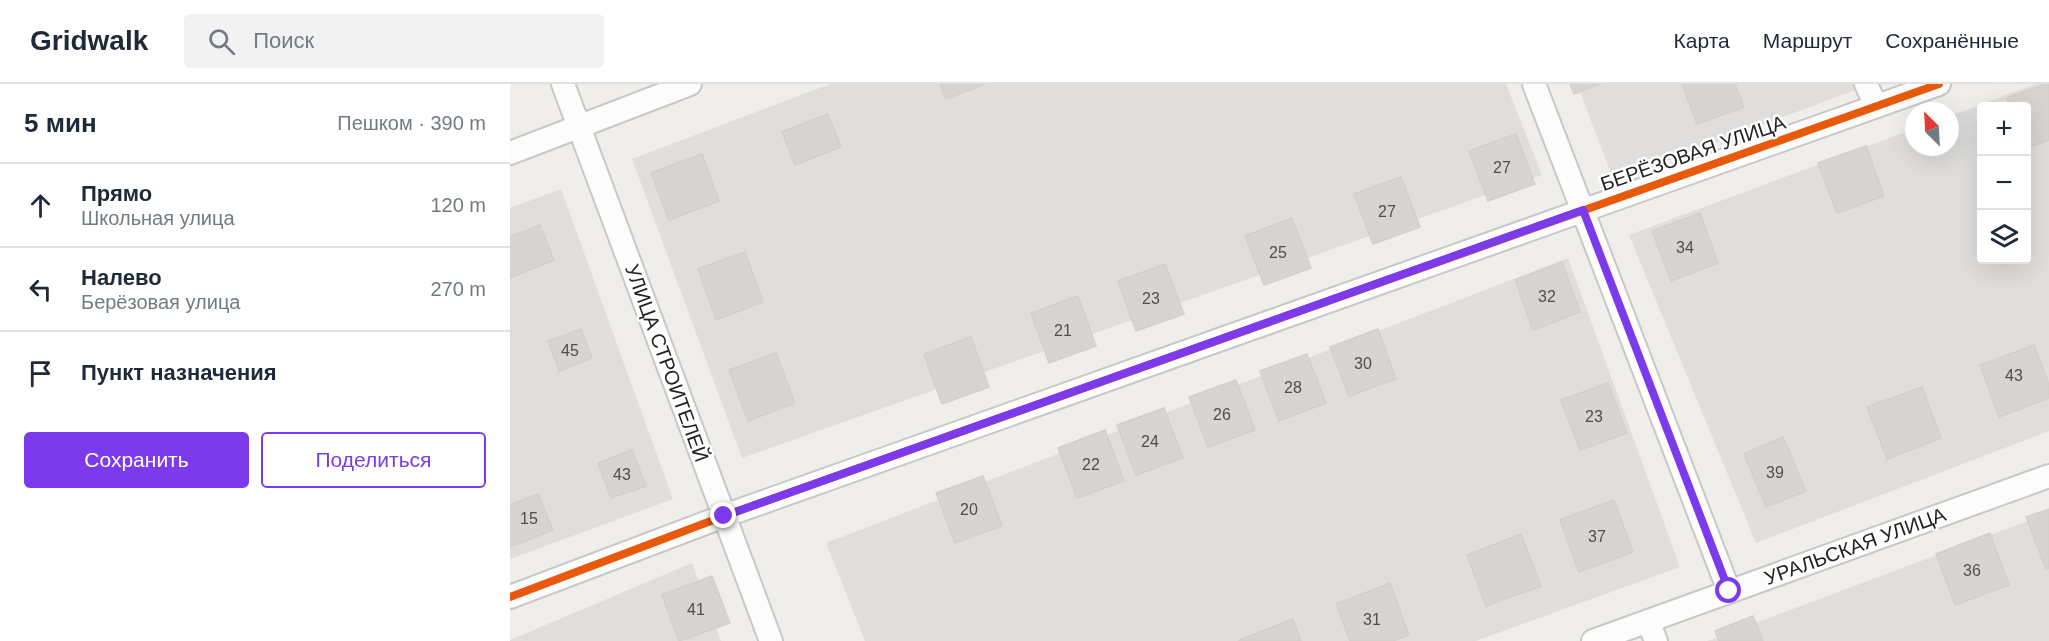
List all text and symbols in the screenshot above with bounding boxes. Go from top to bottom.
search box [184,14,604,68]
text: Gridwalk [30,25,148,56]
icon: search [205,25,238,58]
text: Поиск [253,28,314,53]
text: Карта [1674,29,1730,52]
text: Маршрут [1763,29,1852,52]
text: Сохранённые [1885,29,2019,52]
north arrow [1905,102,1959,156]
map controls [1977,102,2031,264]
button: + [1977,102,2031,156]
text: 5 мин [24,108,97,138]
street label: БЕРЁЗОВАЯ УЛИЦА [1598,111,1789,195]
text: Пешком · 390 m [337,112,486,134]
button: − [1977,156,2031,210]
house number: 27 [1493,159,1511,176]
text: Прямо [81,181,152,206]
icon: ahead [24,189,57,222]
text: 120 m [430,194,486,216]
house number: 27 [1378,203,1396,220]
text: Школьная улица [81,207,235,229]
button: layers [1977,210,2031,264]
house number: 34 [1676,239,1694,256]
house number: 25 [1269,244,1287,261]
street label: УЛИЦА СТРОИТЕЛЕЙ [621,261,714,465]
text: Налево [81,265,162,290]
icon: left [24,273,57,306]
text: 270 m [430,278,486,300]
house number: 32 [1538,288,1556,305]
house number: 23 [1142,290,1160,307]
text: Берёзовая улица [81,291,240,313]
house number: 21 [1054,322,1072,339]
house number: 45 [561,342,579,359]
house number: 30 [1354,355,1372,372]
icon: arrive [24,357,57,390]
text: Пункт назначения [81,360,277,385]
house number: 43 [2005,367,2023,384]
house number: 28 [1284,379,1302,396]
house number: 26 [1213,406,1231,423]
house number: 23 [1585,408,1603,425]
button: Сохранить [24,432,249,488]
button: Поделиться [261,432,486,488]
house number: 24 [1141,433,1159,450]
house number: 22 [1082,456,1100,473]
house number: 39 [1766,464,1784,481]
house number: 43 [613,466,631,483]
house number: 20 [960,501,978,518]
route end [710,502,736,528]
street label: УРАЛЬСКАЯ УЛИЦА [1761,503,1949,589]
house number: 15 [520,510,538,527]
house number: 37 [1588,528,1606,545]
house number: 36 [1963,562,1981,579]
route start [1715,577,1741,603]
house number: 41 [687,601,705,618]
house number: 31 [1363,611,1381,628]

